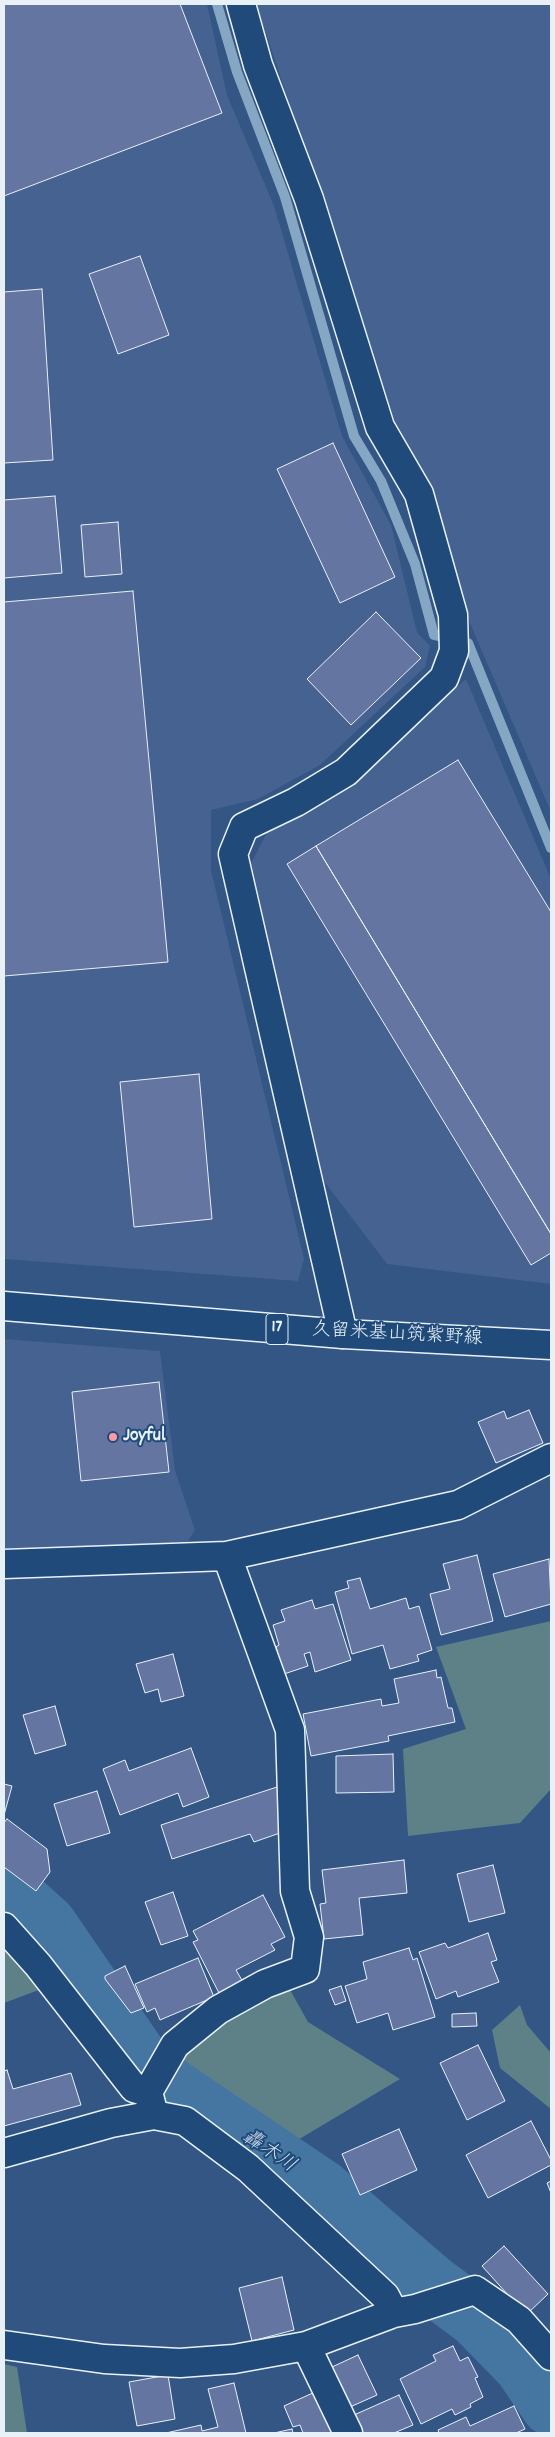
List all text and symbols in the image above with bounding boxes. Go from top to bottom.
road number: 17 [266,1314,288,1345]
street label: 久留米基山筑紫野線 [311,1320,483,1352]
place label: Joyful [123,1426,165,1448]
marker: Joyful [107,1431,119,1443]
water label: 轟木川 [236,2126,300,2180]

